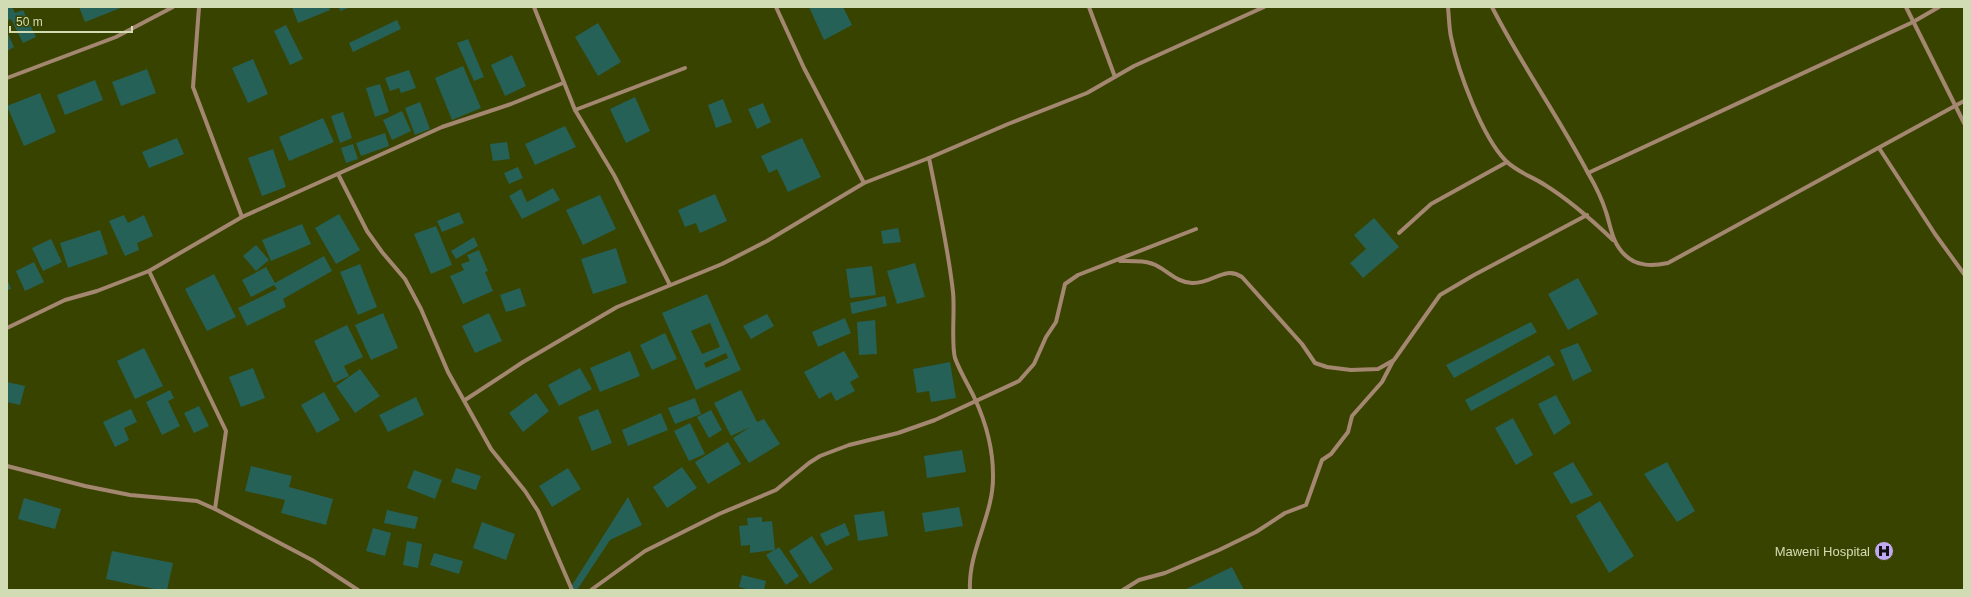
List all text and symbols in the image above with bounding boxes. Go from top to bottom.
scale bar [10,8,132,34]
text: 50 m [16,15,43,29]
hospital icon: Maweni Hospital [1873,540,1895,562]
place label: Maweni Hospital [1775,544,1870,559]

